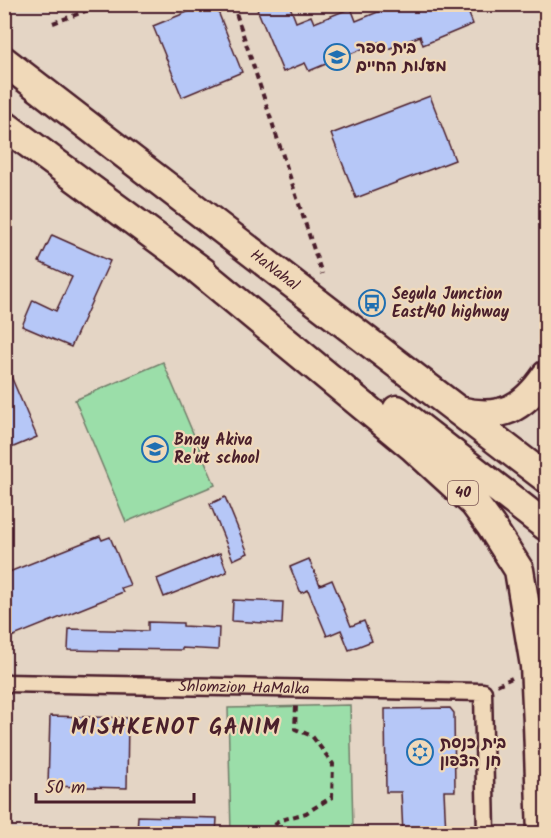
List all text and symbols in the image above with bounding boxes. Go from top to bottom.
place label: בית ספר מעלות החיים [356,36,447,79]
school or university icon: בית ספר מעלות החיים [322,42,352,72]
street label: HaNahal [245,243,305,297]
place label: Segula Junction East/40 highway [392,282,510,325]
bus stop icon: Segula Junction East/40 highway [357,288,387,318]
place label: Bnay Akiva Re'ut school [174,428,260,471]
school or university icon: Bnay Akiva Re'ut school [140,434,170,464]
road number: 40 [448,481,478,505]
street label: Shlomzion HaMalka [178,674,310,701]
district label: MISHKENOT GANIM [71,711,281,746]
place label: בית כנסת חן הצפון [440,731,506,774]
synagogue icon: בית כנסת חן הצפון [405,737,435,767]
scale bar [36,766,194,804]
text: 50 m [45,774,85,803]

